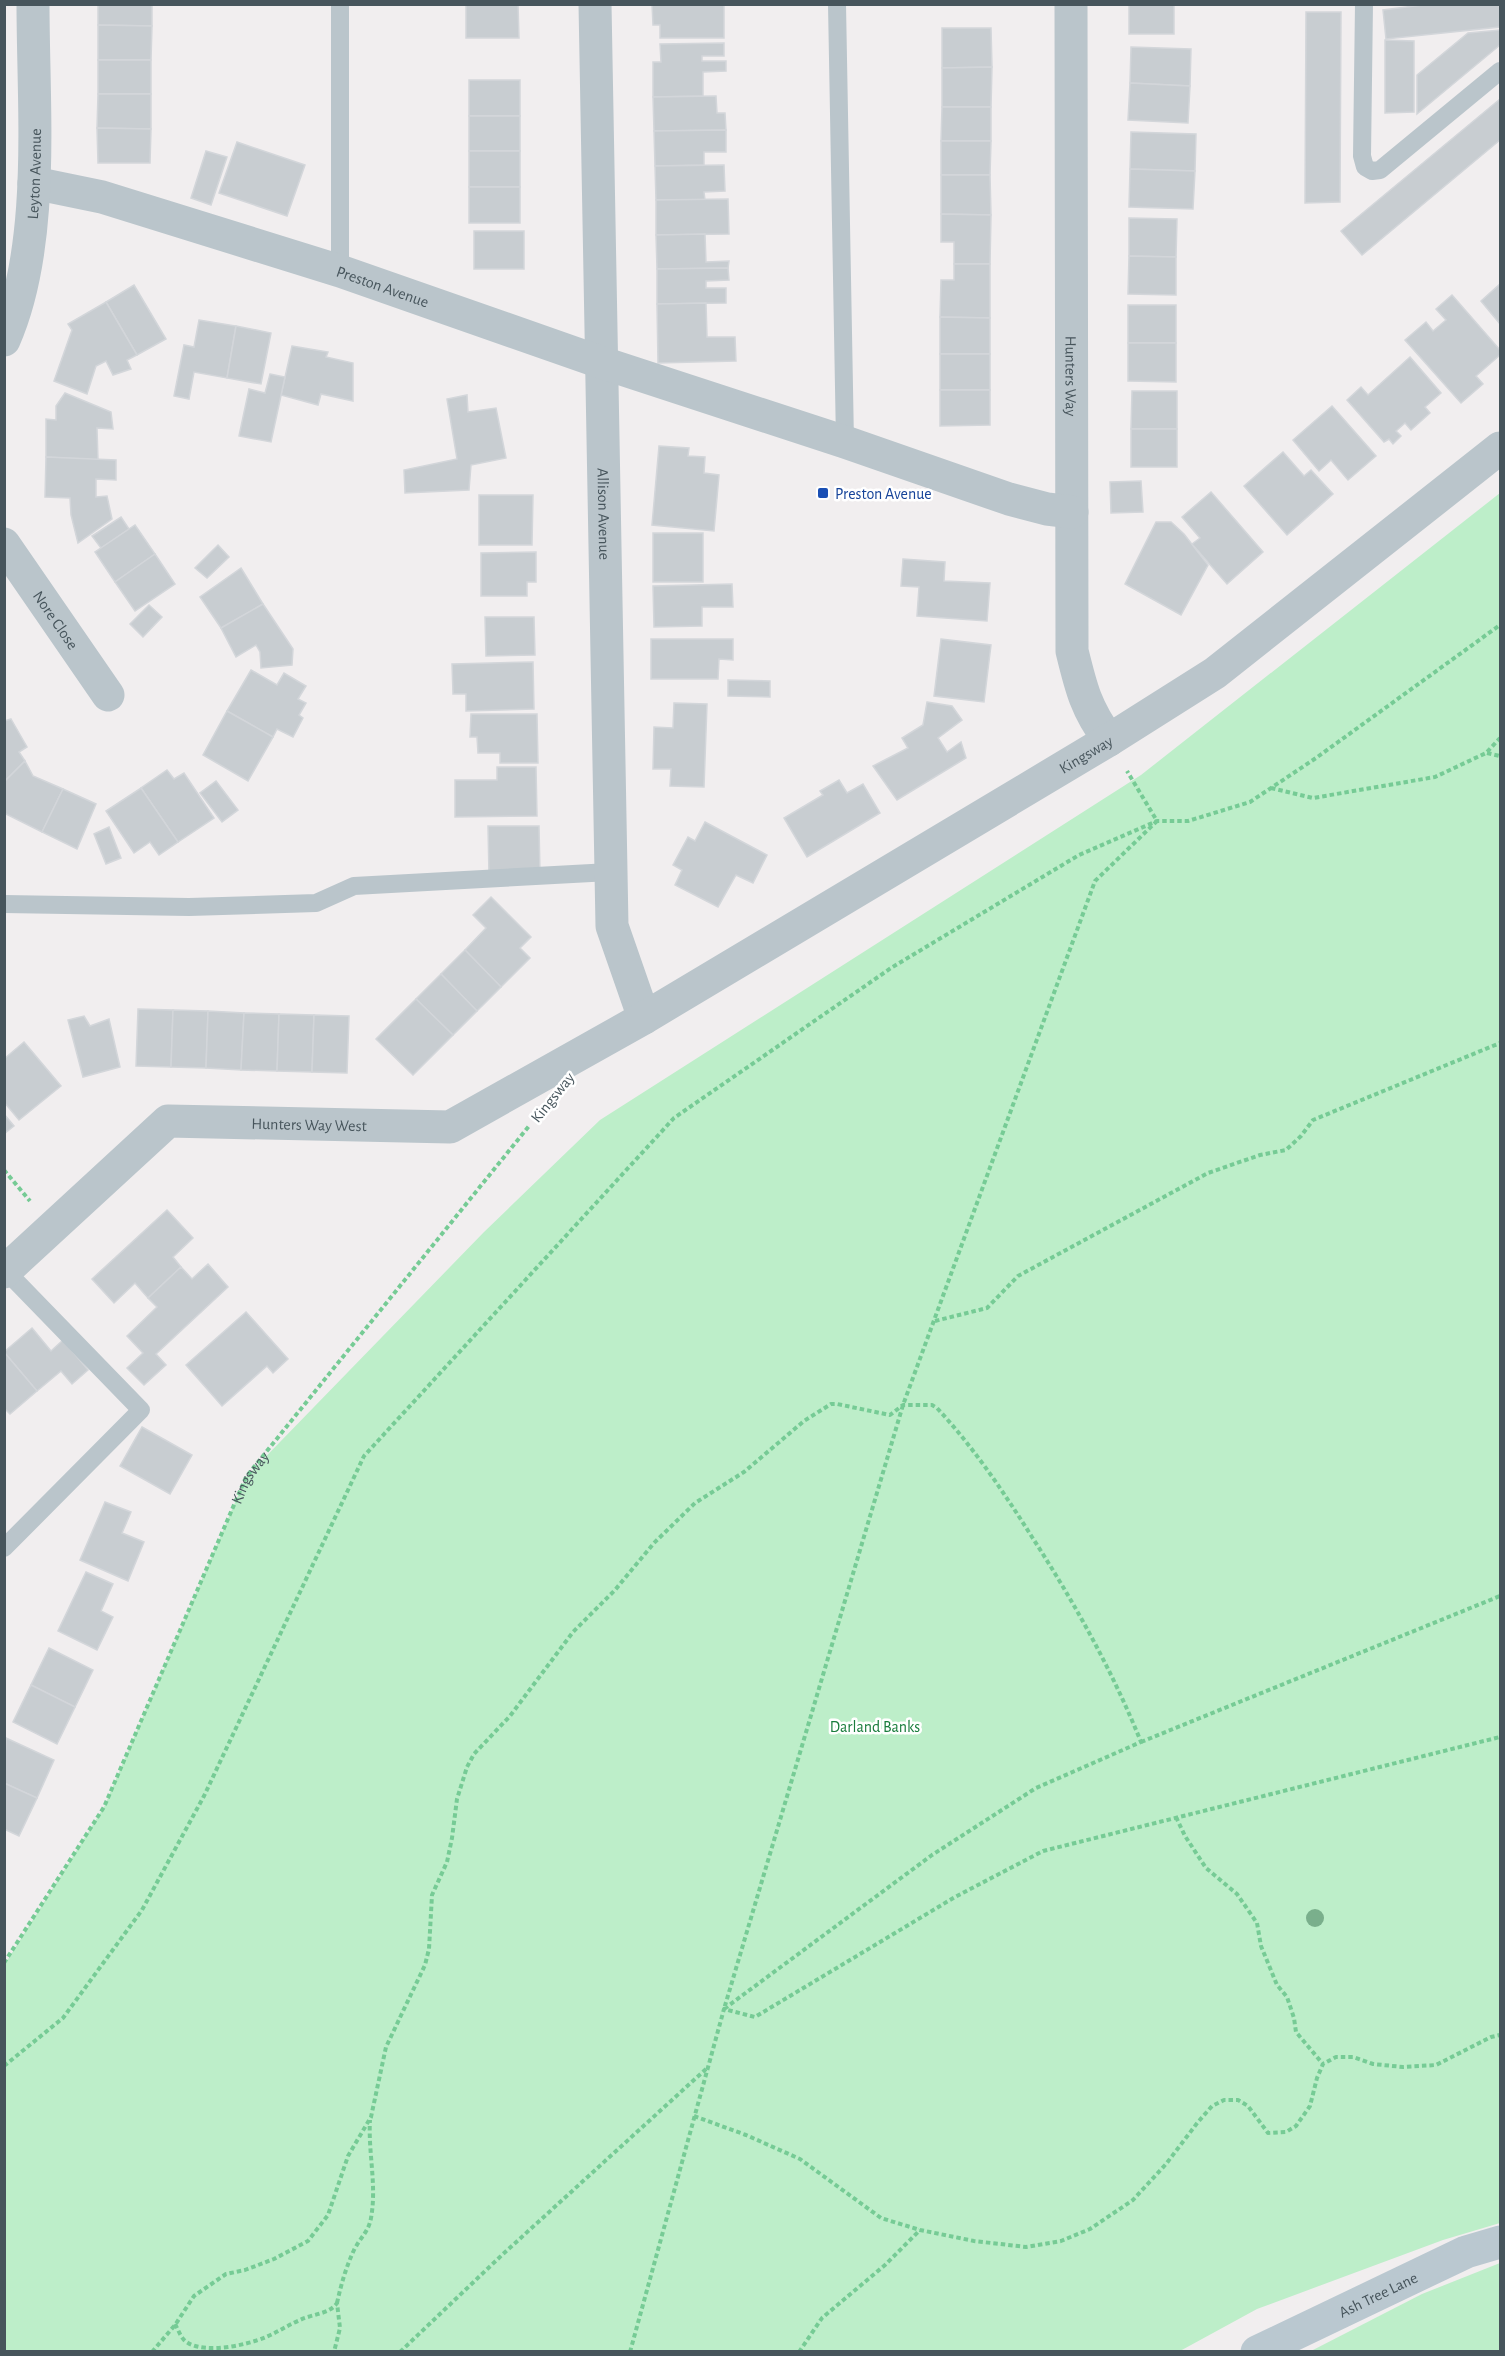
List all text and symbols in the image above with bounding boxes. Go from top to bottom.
street label: Leyton Avenue [25,128,44,220]
street label: Preston Avenue [334,263,431,310]
street label: Hunters Way [1062,336,1079,416]
street label: Allison Avenue [595,468,612,560]
marker: Preston Avenue [816,486,830,500]
place label: Preston Avenue [835,486,932,502]
street label: Nore Close [30,588,81,652]
street label: Kingsway [1057,733,1116,777]
street label: Kingsway [528,1069,578,1126]
street label: Hunters Way West [251,1116,367,1134]
street label: Kingsway [228,1448,273,1506]
park label: Darland Banks [830,1719,920,1735]
street label: Ash Tree Lane [1336,2269,1420,2321]

